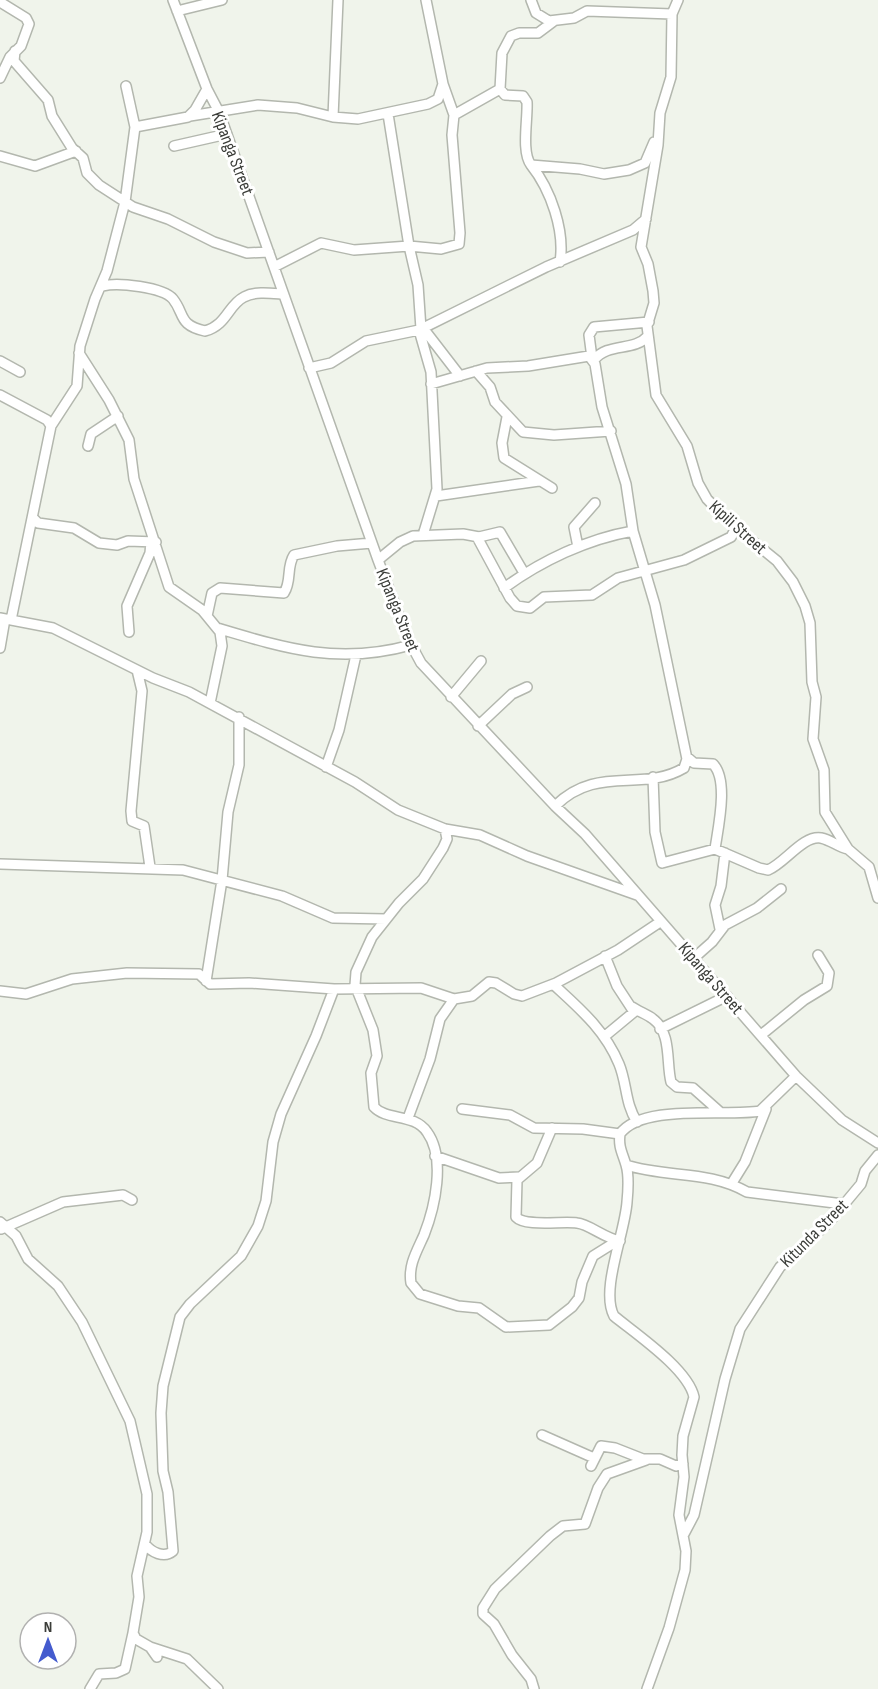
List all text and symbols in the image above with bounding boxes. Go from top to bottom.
street label: Kipanga Street [207,108,258,199]
street label: Kipili Street [705,496,771,559]
street label: Kipanga Street [371,565,424,656]
street label: Kipanga Street [674,938,748,1019]
street label: Kitunda Street [776,1195,853,1272]
north arrow [18,1611,78,1671]
text: N [44,1618,52,1637]

